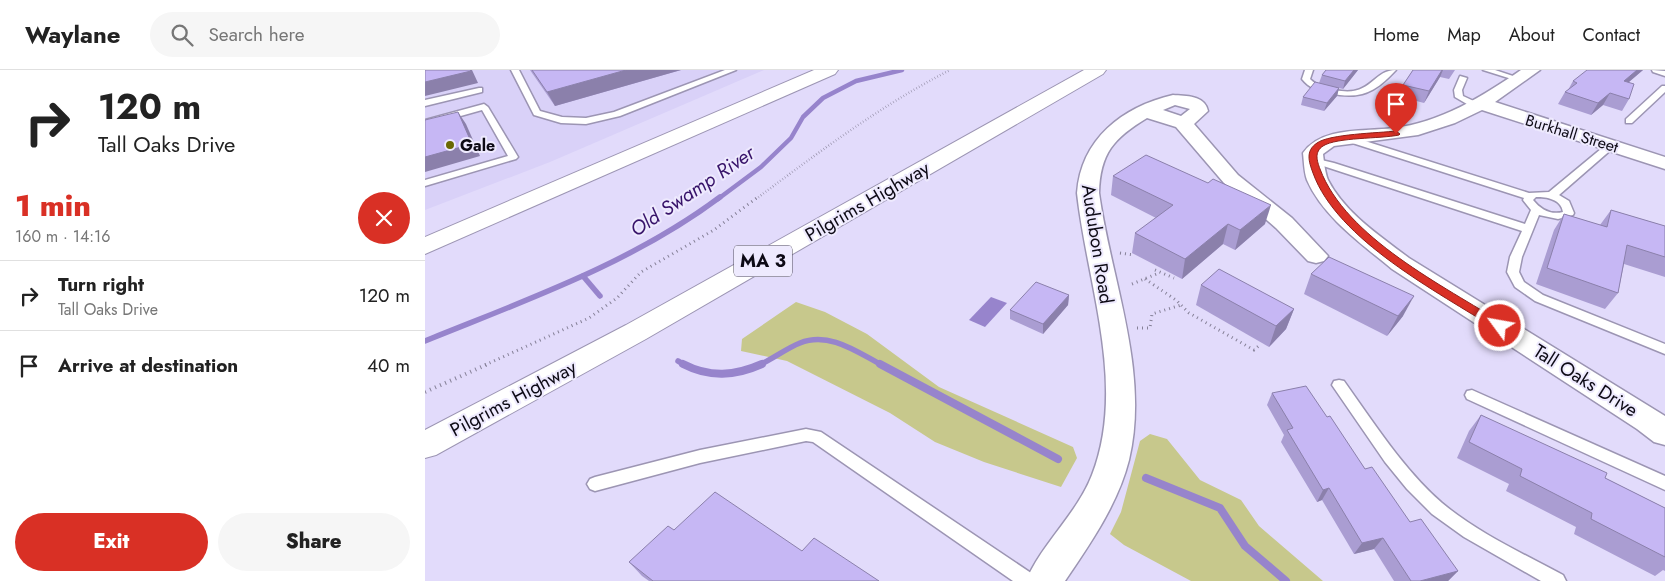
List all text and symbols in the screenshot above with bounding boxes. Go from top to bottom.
search box [150,12,500,57]
text: Waylane [25,17,120,52]
icon: search [168,21,196,49]
text: Search here [208,21,305,48]
text: Home [1373,22,1419,48]
text: Map [1447,22,1481,48]
text: About [1509,22,1554,48]
text: Contact [1582,22,1640,48]
text: 120 m [98,82,201,132]
pin [1375,83,1417,134]
icon: right [15,90,80,155]
icon: arrive [1382,90,1410,118]
street label: Burkhall Street [1522,108,1621,159]
text: Tall Oaks Drive [98,128,235,160]
place label: Gale [460,134,495,157]
water label: Old Swamp River [624,138,762,244]
marker: Gale [444,139,456,151]
street label: Pilgrims Highway [800,154,935,248]
street label: Audubon Road [1075,182,1120,306]
text: 1 min [15,184,91,227]
button: close [358,192,410,244]
text: 160 m · 14:16 [15,225,110,248]
road number: MA 3 [734,246,792,277]
text: Turn right [58,271,144,298]
icon: right [15,282,43,310]
text: 120 m [359,282,410,309]
text: Tall Oaks Drive [58,298,158,321]
position arrow [1473,299,1525,351]
street label: Tall Oaks Drive [1528,338,1643,423]
icon: arrive [15,352,43,380]
text: Arrive at destination [58,352,238,379]
text: 40 m [367,352,410,379]
street label: Pilgrims Highway [445,353,582,443]
button: Exit [15,513,208,571]
button: Share [218,513,410,571]

